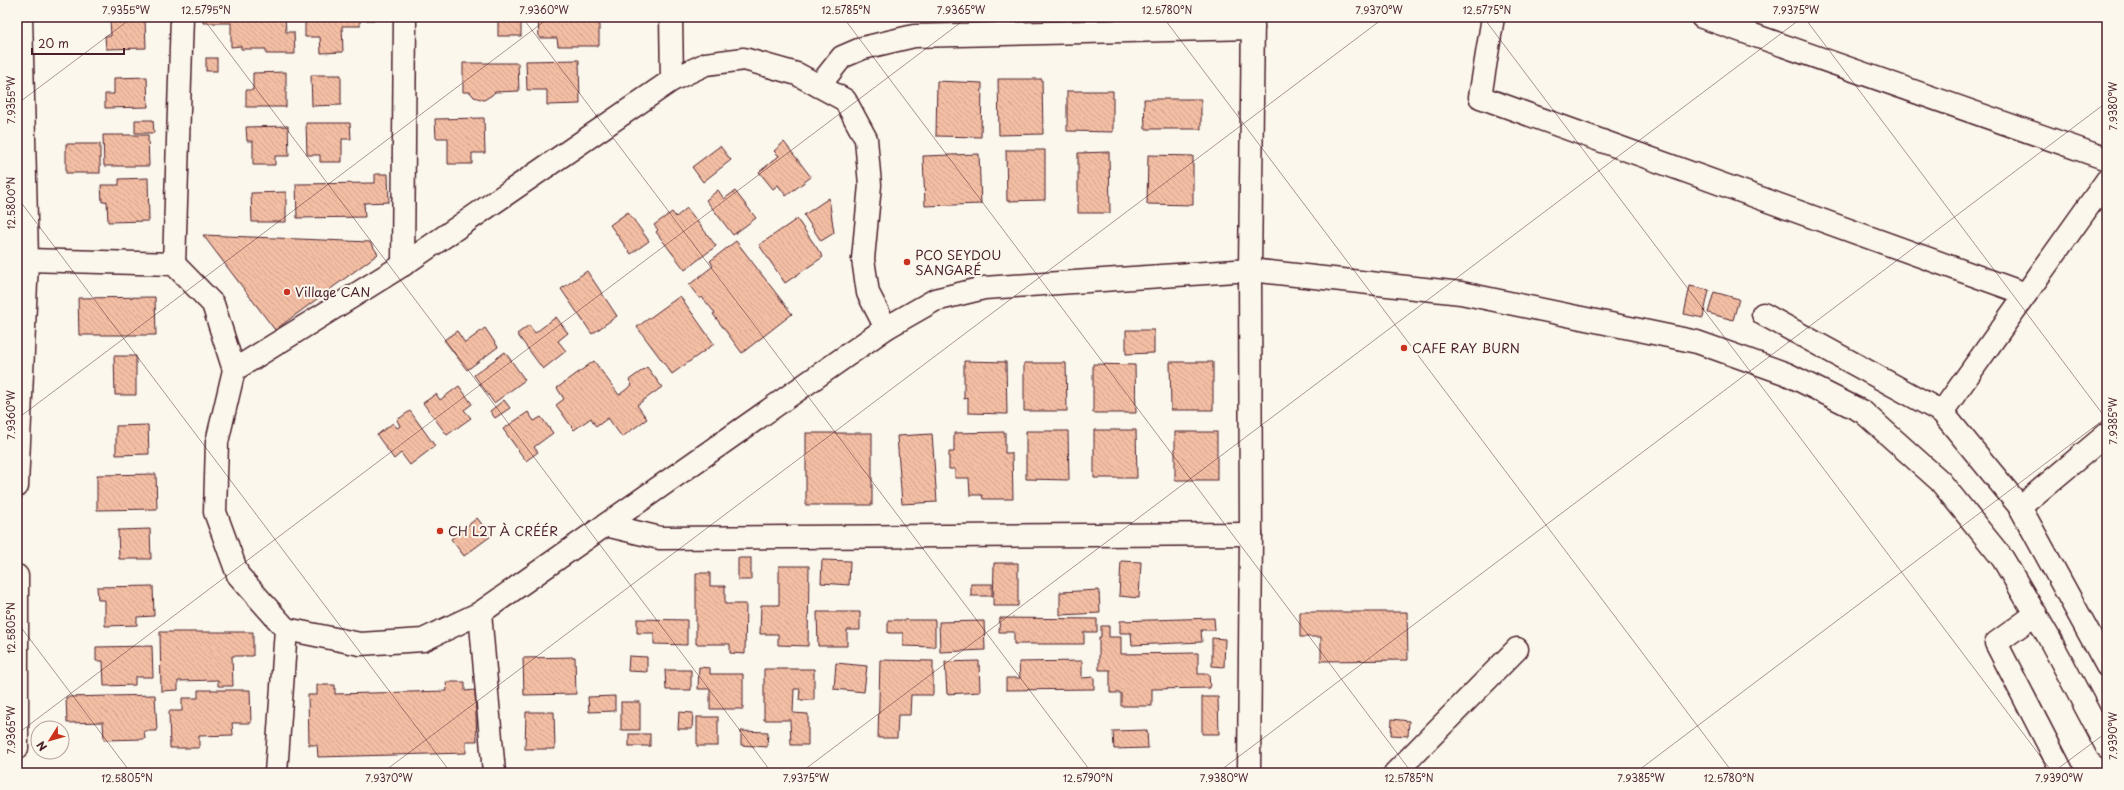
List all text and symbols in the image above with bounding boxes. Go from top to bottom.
text: 7.9355°W [102,2,151,17]
text: 12.5795°N [181,2,231,17]
text: 7.9360°W [519,2,569,17]
text: 12.5785°N [821,2,871,17]
text: 7.9365°W [937,2,986,17]
text: 12.5780°N [1142,2,1192,17]
text: 7.9370°W [1355,2,1404,17]
text: 12.5775°N [1463,2,1512,17]
text: 7.9375°W [1773,2,1820,17]
scale bar [32,30,124,56]
text: 20 m [38,34,69,52]
text: 7.9355°W [3,75,18,124]
text: 7.9380°W [2105,81,2120,130]
text: 12.5800°N [3,176,18,229]
place label: PCO SEYDOU SANGARÉ [915,245,1001,279]
marker: PCO SEYDOU SANGARÉ [902,257,912,267]
place label: Village CAN [295,282,370,301]
marker: Village CAN [282,287,292,297]
place label: CAFE RAY BURN [1412,338,1520,357]
marker: CAFE RAY BURN [1399,343,1409,353]
text: 7.9360°W [3,390,18,440]
text: 7.9385°W [2105,396,2120,445]
place label: CH L2T À CRÉÉR [448,521,558,540]
marker: CH L2T À CRÉÉR [435,526,445,536]
text: 12.5805°N [3,602,18,654]
text: 7.9365°W [3,705,18,754]
text: 7.9390°W [2105,711,2120,760]
north arrow [30,720,70,760]
text: N [32,737,51,755]
text: 12.5805°N [101,770,153,785]
text: 7.9370°W [365,770,414,785]
text: 7.9375°W [783,770,830,785]
text: 12.5790°N [1063,770,1113,785]
text: 7.9380°W [1200,770,1249,785]
text: 12.5785°N [1384,770,1434,785]
text: 7.9385°W [1617,770,1666,785]
text: 12.5780°N [1704,770,1754,785]
text: 7.9390°W [2035,770,2084,785]

